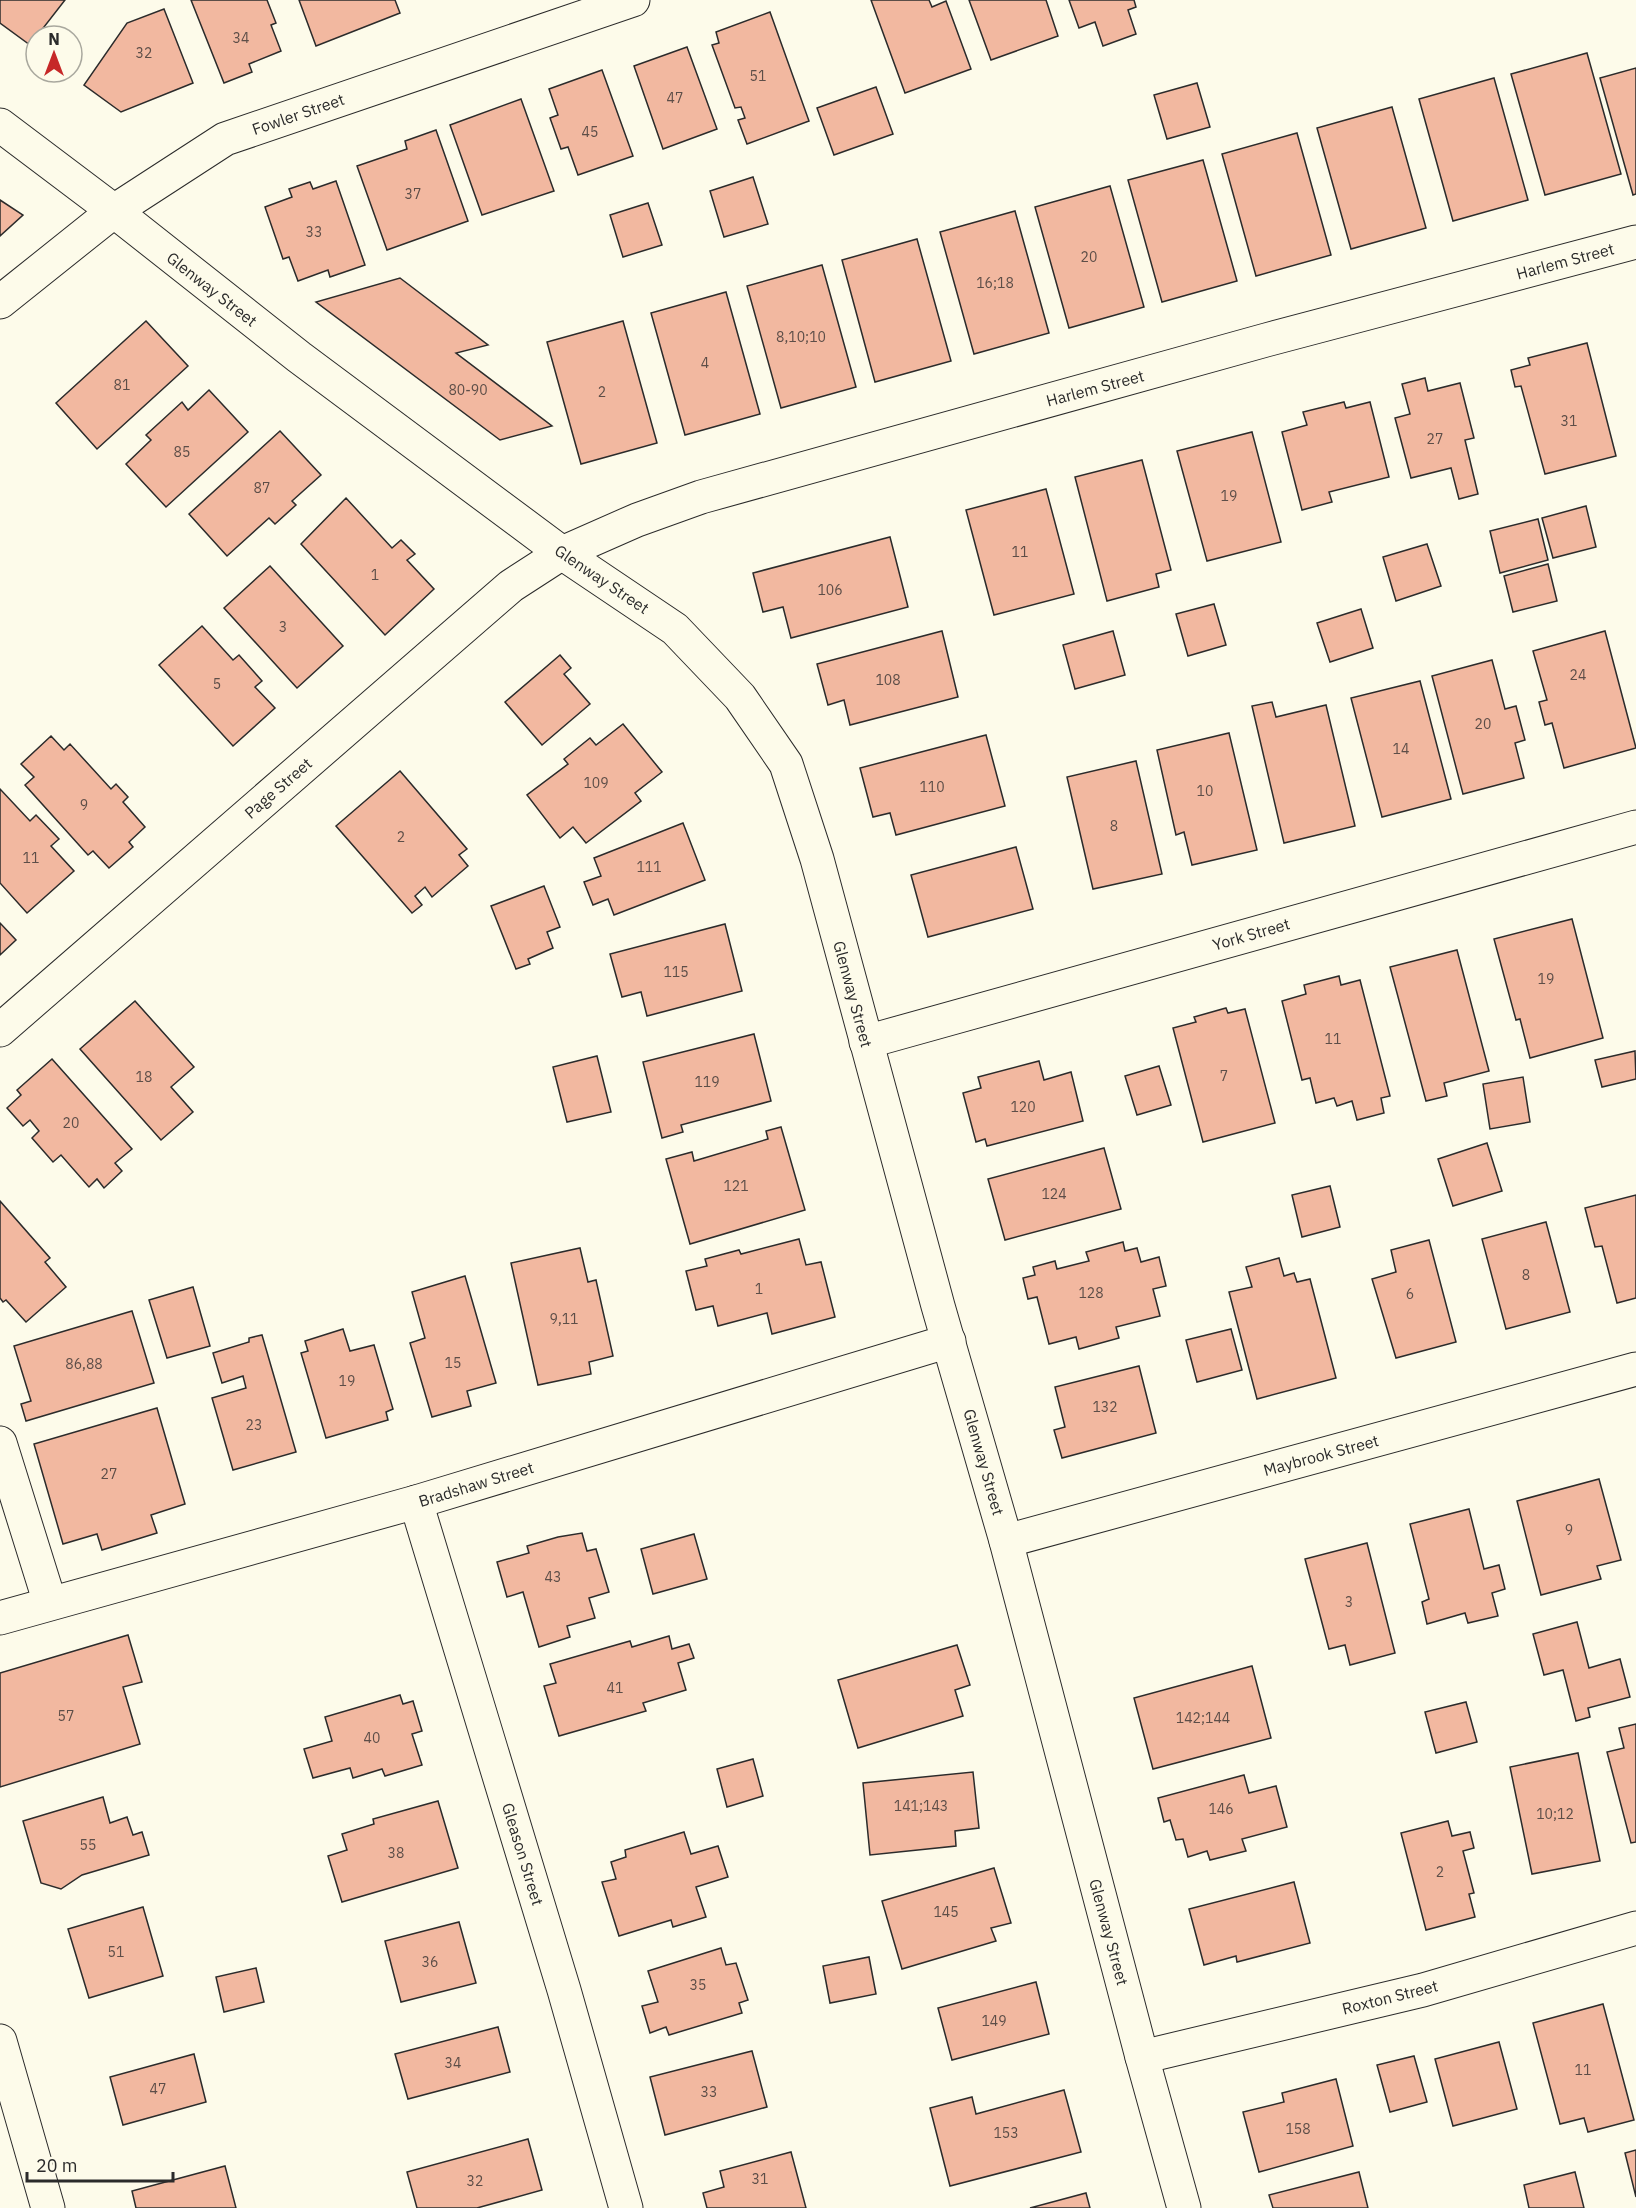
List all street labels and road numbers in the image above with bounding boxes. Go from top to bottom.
street label: Fowler Street [249,89,347,139]
street label: Harlem Street [1514,238,1616,284]
street label: Glenway Street [163,247,261,331]
street label: Harlem Street [1044,365,1146,411]
street label: Glenway Street [551,540,653,618]
street label: Page Street [240,753,316,823]
street label: York Street [1210,913,1292,955]
street label: Glenway Street [829,939,877,1049]
street label: Glenway Street [959,1407,1009,1517]
street label: Maybrook Street [1261,1430,1381,1480]
street label: Bradshaw Street [416,1457,536,1511]
street label: Gleason Street [498,1800,548,1908]
street label: Glenway Street [1085,1877,1133,1987]
street label: Roxton Street [1340,1975,1440,2019]

